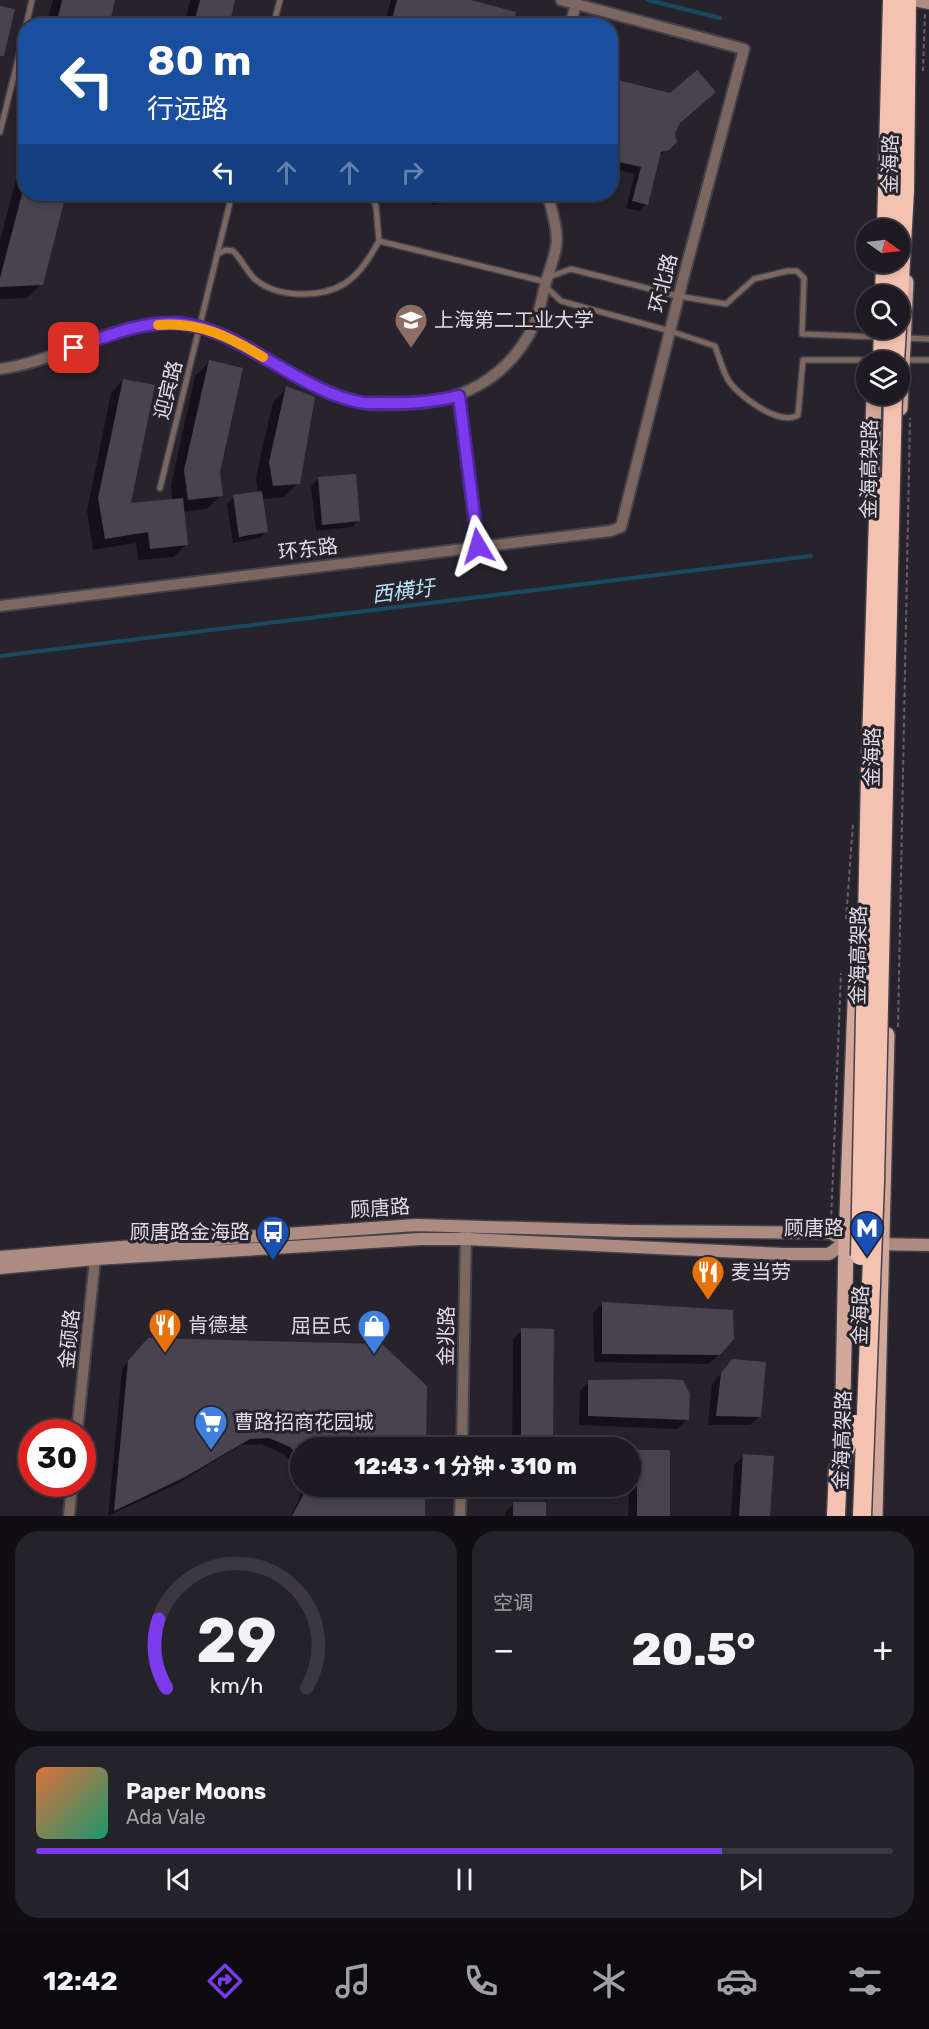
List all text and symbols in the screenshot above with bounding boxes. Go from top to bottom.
text: 80 m [147,36,251,86]
icon: left [48,42,126,120]
text: 行远路 [147,93,228,125]
street label: 金海路 [877,134,903,194]
icon: left [207,156,240,189]
icon: ahead [270,156,303,189]
icon: ahead [333,156,366,189]
icon: right [396,156,429,189]
north arrow [856,219,910,273]
map controls [856,219,910,405]
street label: 环北路 [644,251,682,315]
button: search [856,285,910,339]
school or university icon: 上海第二工业大学 [393,302,429,349]
place label: 上海第二工业大学 [434,308,594,332]
pin [48,322,99,373]
icon: arrive [57,331,90,364]
button: layers [856,351,910,405]
street label: 迎宾路 [149,358,187,422]
street label: 金海高架路 [856,419,882,519]
position arrow [446,514,510,578]
street label: 环东路 [277,533,339,565]
water label: 西横圩 [370,574,439,607]
street label: 金海路 [859,727,885,787]
street label: 金海高架路 [845,905,871,1005]
street label: 顾唐路 [349,1194,411,1222]
metro station icon: 顾唐路 [849,1210,885,1257]
bus stop icon: 顾唐路金海路 [255,1214,291,1261]
place label: 顾唐路 [784,1216,844,1240]
place label: 顾唐路金海路 [130,1220,250,1244]
restaurant icon: 麦当劳 [690,1254,726,1301]
place label: 麦当劳 [731,1260,791,1284]
street label: 金海路 [847,1285,873,1345]
street label: 金兆路 [433,1306,459,1366]
restaurant icon: 肯德基 [147,1307,183,1354]
street label: 金硕路 [54,1308,84,1370]
shop icon: 屈臣氏 [356,1308,392,1355]
place label: 肯德基 [188,1313,248,1337]
place label: 屈臣氏 [291,1314,351,1338]
street label: 金海高架路 [828,1390,856,1490]
supermarket icon: 曹路招商花园城 [193,1404,229,1451]
place label: 曹路招商花园城 [234,1410,374,1434]
speed limit sign: 30 [18,1419,96,1497]
text: 12:43 · 1 分钟 · 310 m [354,1453,577,1480]
text: 空调 [493,1591,533,1615]
text: 29 [196,1604,276,1678]
text: 20.5° [631,1623,756,1676]
text: − [493,1630,514,1669]
text: + [872,1630,893,1669]
text: km/h [209,1673,263,1698]
text: Paper Moons [126,1778,266,1805]
text: Ada Vale [126,1805,206,1829]
icon: previous [162,1863,195,1896]
icon: pause [448,1863,481,1896]
icon: next [734,1863,767,1896]
icon: directions [204,1960,246,2002]
icon: music [332,1960,374,2002]
icon: phone [460,1960,502,2002]
icon: climate [588,1960,630,2002]
icon: car [716,1960,758,2002]
icon: filters [844,1960,886,2002]
text: 12:42 [43,1965,118,1997]

